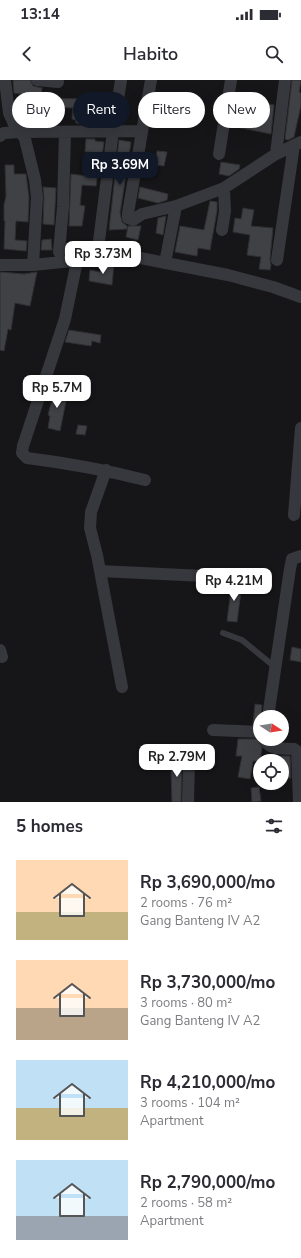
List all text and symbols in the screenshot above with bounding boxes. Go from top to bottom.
text: 13:14 [20,4,60,24]
text: Habito [123,42,178,66]
icon: back [16,43,38,65]
icon: search [263,43,285,65]
chip: Buy [12,92,65,128]
chip: Rent [73,92,130,128]
chip: Filters [138,92,205,128]
chip: New [213,92,270,128]
pin: Rp 3.69M [79,152,161,186]
text: Rp 3.69M [91,156,149,174]
pin: Rp 3.73M [62,241,144,275]
text: Rp 3.73M [74,245,132,263]
pin: Rp 5.7M [20,375,94,409]
text: Rp 5.7M [32,379,82,397]
pin: Rp 4.21M [193,568,275,602]
text: Rp 4.21M [205,572,263,590]
north arrow [253,710,289,746]
map controls [253,710,289,790]
pin: Rp 2.79M [136,744,218,778]
text: Rp 2.79M [148,748,206,766]
button: locate [253,754,289,790]
text: 5 homes [16,815,83,838]
icon: filters [263,815,285,837]
text: Rp 3,690,000/mo [140,871,275,894]
icon: home [48,876,96,924]
text: 2 rooms · 76 m² [140,894,232,912]
text: Gang Banteng IV A2 [140,912,260,930]
text: Rp 3,730,000/mo [140,971,275,994]
icon: home [48,976,96,1024]
text: 3 rooms · 80 m² [140,994,232,1012]
text: Gang Banteng IV A2 [140,1012,260,1030]
text: Rp 4,210,000/mo [140,1071,275,1094]
icon: home [48,1076,96,1124]
text: 3 rooms · 104 m² [140,1094,240,1112]
text: Apartment [140,1112,203,1130]
text: Rp 2,790,000/mo [140,1171,275,1194]
icon: home [48,1176,96,1224]
text: 2 rooms · 58 m² [140,1194,232,1212]
text: Apartment [140,1212,203,1230]

